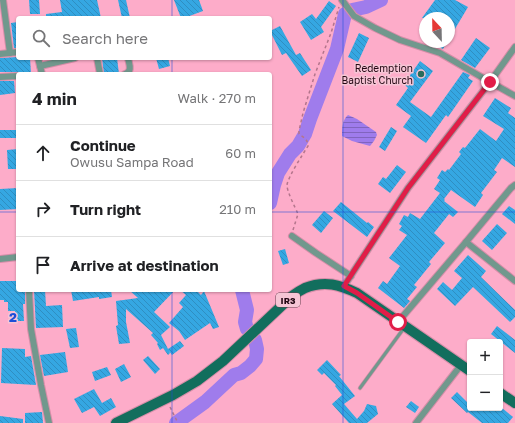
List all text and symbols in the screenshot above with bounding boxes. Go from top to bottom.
north arrow [419,12,455,48]
search box [16,16,272,60]
icon: search [30,27,52,49]
text: Search here [62,29,148,47]
place label: Redemption Baptist Church [342,62,413,86]
marker: Redemption Baptist Church [416,69,426,79]
route end [481,73,499,91]
text: 4 min [32,88,77,109]
text: Walk · 270 m [178,90,256,106]
text: Continue [70,136,136,154]
icon: ahead [32,142,54,164]
text: 60 m [225,145,256,161]
text: Owusu Sampa Road [70,154,194,170]
icon: right [32,198,54,220]
text: Turn right [70,200,141,218]
text: 210 m [219,201,256,217]
icon: arrive [32,254,54,276]
text: Arrive at destination [70,256,219,274]
road number: IR3 [276,293,300,307]
text: 2 [9,309,17,325]
route start [389,313,407,331]
map controls [467,339,503,411]
button: + [467,339,503,375]
button: − [467,375,503,411]

